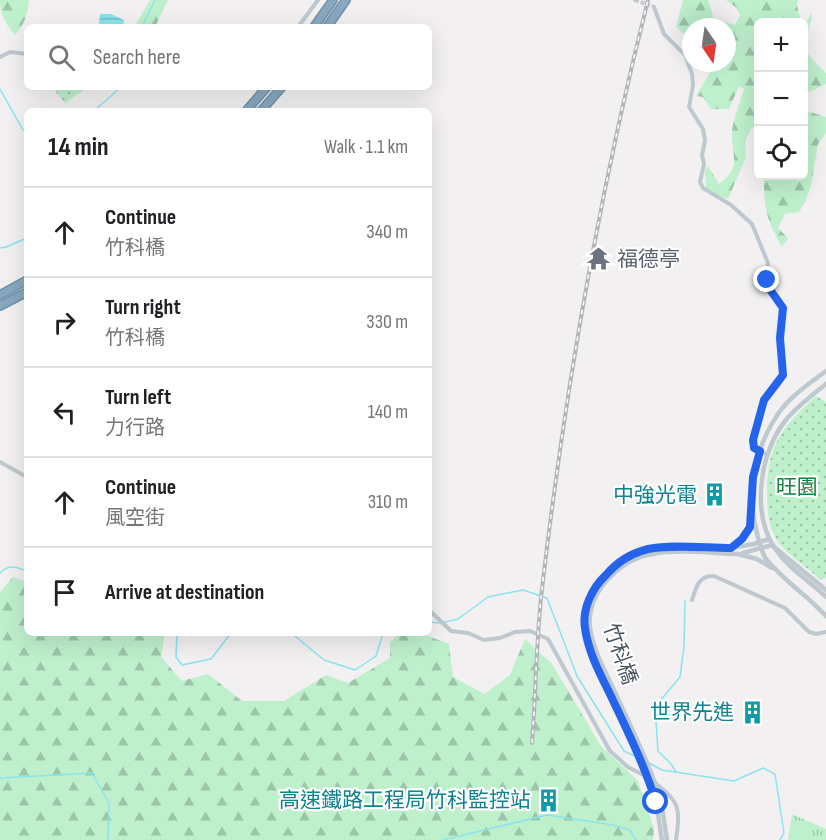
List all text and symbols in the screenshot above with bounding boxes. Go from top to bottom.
north arrow [682,18,736,72]
map controls [754,18,808,180]
button: + [754,18,808,72]
search box [24,24,432,90]
icon: search [45,41,78,74]
text: Search here [93,44,180,71]
button: − [754,72,808,126]
button: locate [754,126,808,180]
text: 14 min [48,132,109,163]
text: Walk · 1.1 km [324,135,408,159]
text: Continue [105,204,176,231]
icon: ahead [48,216,81,249]
text: 340 m [366,220,408,244]
text: 竹科橋 [105,236,165,260]
temple icon: 福德亭 [586,246,612,272]
place label: 福德亭 [617,247,680,272]
route end [753,266,779,292]
text: Turn right [105,294,181,321]
icon: right [48,306,81,339]
text: 330 m [366,310,408,334]
text: 竹科橋 [105,326,165,350]
text: Turn left [105,384,171,411]
icon: left [48,396,81,429]
text: 140 m [368,400,408,424]
text: 力行路 [105,416,165,440]
text: Continue [105,474,176,501]
park label: 旺園 [776,475,818,500]
building icon: 中強光電 [702,482,728,508]
place label: 中強光電 [613,483,697,508]
icon: ahead [48,486,81,519]
text: 310 m [368,490,408,514]
text: 風空街 [105,506,165,530]
icon: arrive [48,576,81,609]
text: Arrive at destination [105,579,264,606]
street label: 竹科橋 [598,620,642,688]
building icon: 世界先進 [739,699,765,725]
place label: 世界先進 [650,700,734,725]
building icon: 高速鐵路工程局竹科監控站 [536,787,562,813]
place label: 高速鐵路工程局竹科監控站 [279,788,531,813]
route start [642,788,668,814]

